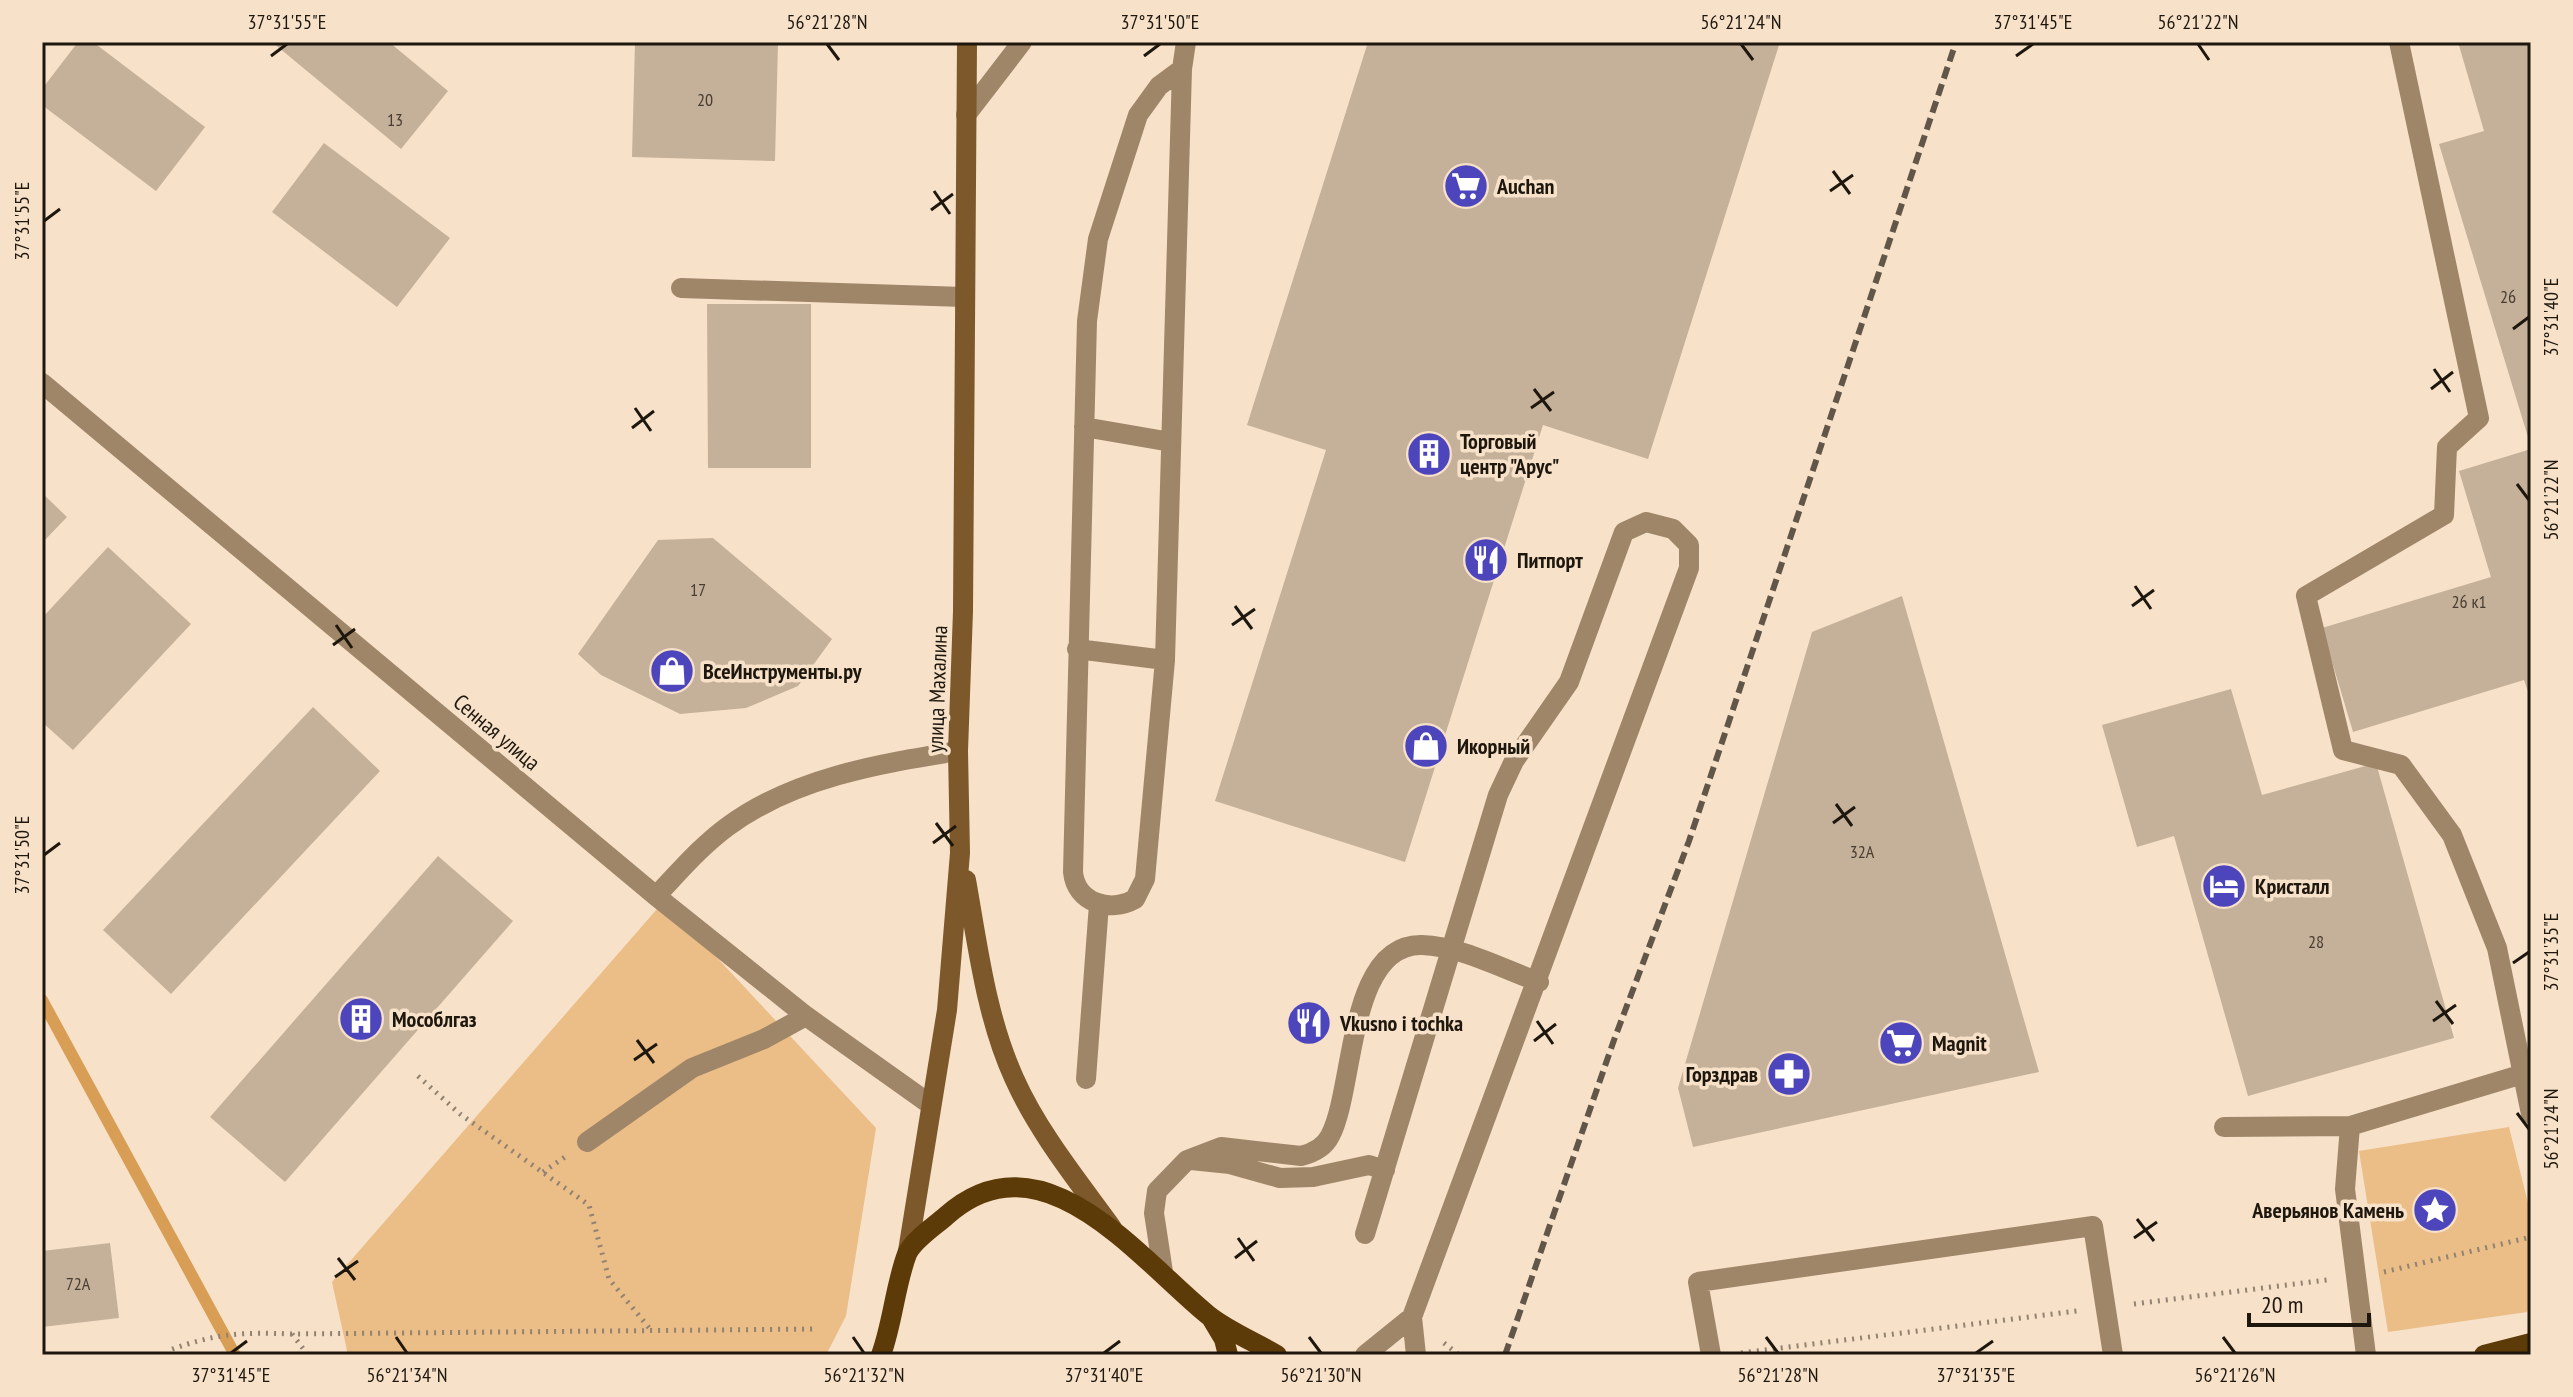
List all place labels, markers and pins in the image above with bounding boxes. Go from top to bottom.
supermarket icon: Auchan [1442,162,1490,210]
place label: Auchan [1496,172,1554,200]
place label: Торговый центр "Арус" [1460,427,1559,480]
building icon: Торговый центр "Арус" [1405,430,1453,478]
restaurant icon: Питпорт [1462,536,1510,584]
place label: Питпорт [1517,546,1583,574]
shop icon: ВсеИнструменты.ру [648,647,696,695]
place label: ВсеИнструменты.ру [703,657,863,685]
shop icon: Икорный [1402,722,1450,770]
place label: Икорный [1457,732,1530,760]
hotel icon: Кристалл [2200,862,2248,910]
place label: Кристалл [2255,872,2330,900]
building icon: Мособлгаз [337,995,385,1043]
restaurant icon: Vkusno i tochka [1285,999,1333,1047]
place label: Мособлгаз [392,1005,477,1033]
place label: Vkusno i tochka [1339,1009,1463,1037]
supermarket icon: Magnit [1877,1019,1925,1067]
place label: Magnit [1932,1029,1987,1057]
pharmacy icon: Горздрав [1765,1050,1813,1098]
place label: Горздрав [1686,1060,1758,1088]
place icon: Аверьянов Камень [2411,1186,2459,1234]
place label: Аверьянов Камень [2251,1196,2404,1224]

